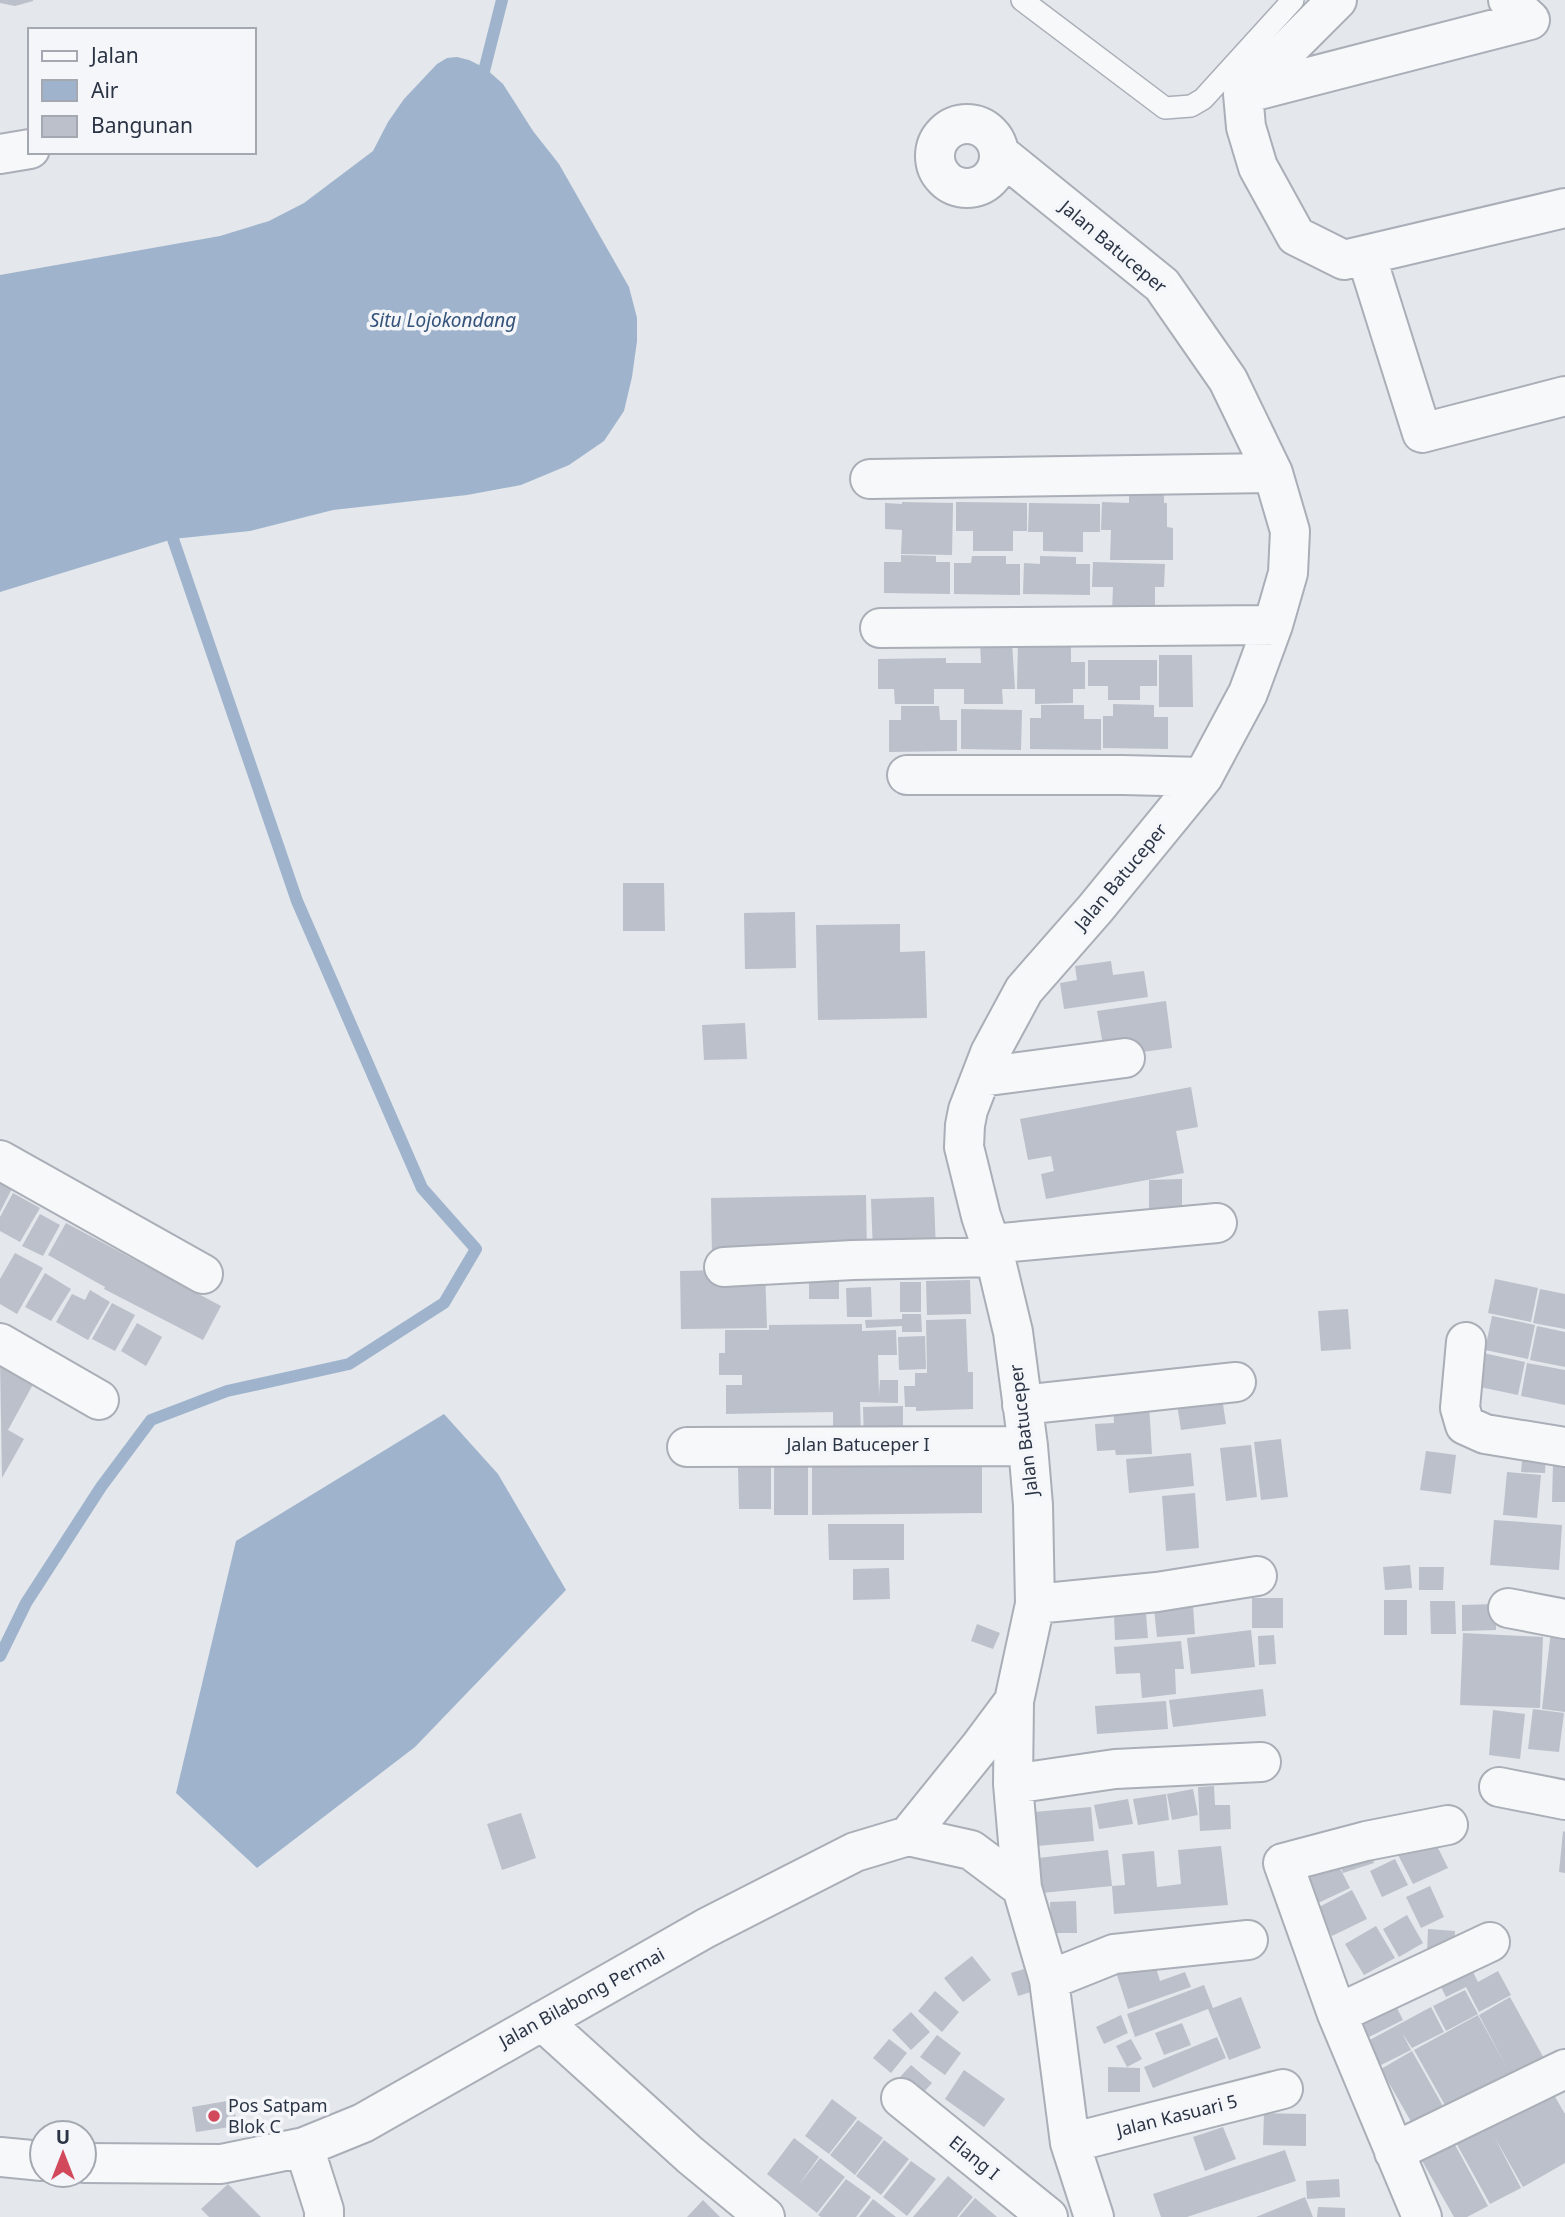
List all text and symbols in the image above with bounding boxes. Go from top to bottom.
legend [28,28,256,154]
text: Jalan [89,41,139,69]
text: Air [91,76,119,104]
text: Bangunan [91,111,193,139]
street label: Jalan Batuceper [1054,193,1173,298]
water label: Situ Lojokondang [370,307,516,333]
street label: Jalan Batuceper [1067,817,1172,936]
street label: Jalan Batuceper [1003,1362,1043,1499]
street label: Jalan Batuceper I [784,1432,930,1456]
street label: Jalan Bilabong Permai [493,1942,668,2054]
street label: Jalan Kasuari 5 [1112,2088,1240,2142]
place label: Pos Satpam Blok C [228,2093,328,2138]
marker: Pos Satpam Blok C [206,2108,222,2124]
north arrow [28,2119,98,2189]
text: U [56,2124,70,2150]
street label: Elang I [945,2130,1005,2185]

